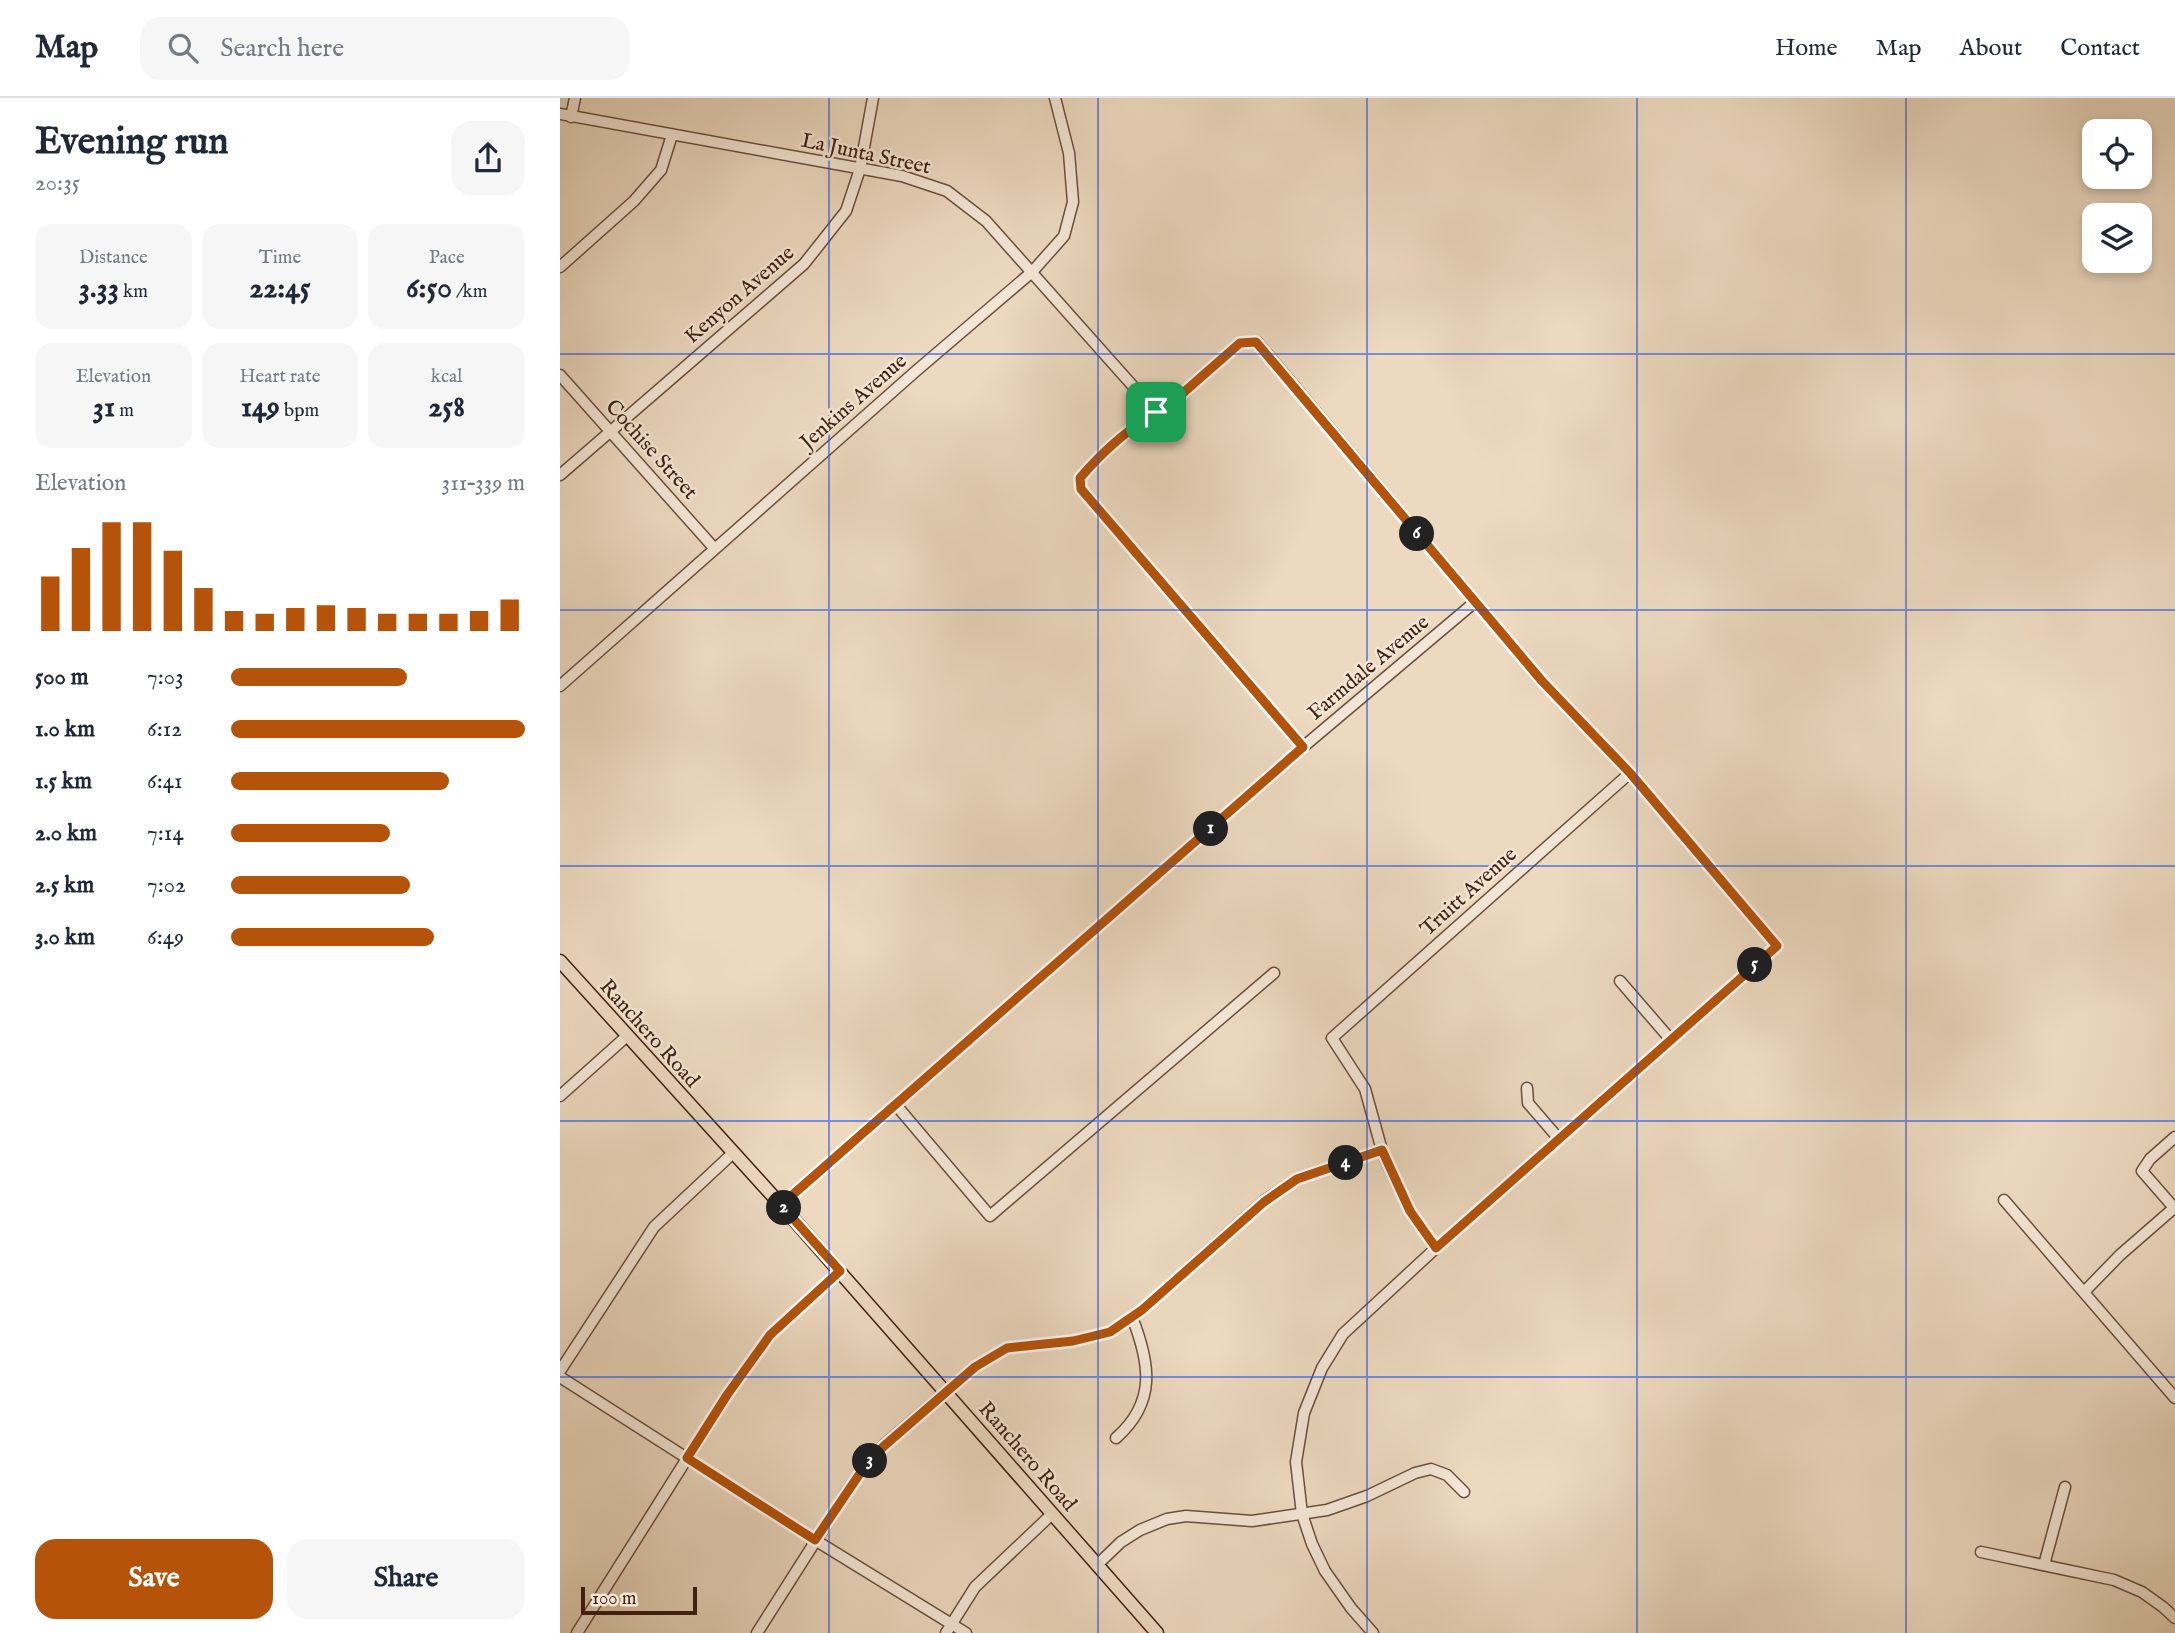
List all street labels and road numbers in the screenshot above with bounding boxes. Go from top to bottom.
street label: La Junta Street [798,128,933,181]
street label: Kenyon Avenue [679,240,801,350]
street label: Jenkins Avenue [793,348,913,457]
street label: Cochise Street [599,394,703,506]
street label: Farmdale Avenue [1303,609,1435,727]
street label: Truitt Avenue [1415,841,1523,943]
street label: Ranchero Road [593,974,705,1095]
street label: Ranchero Road [972,1396,1083,1518]

